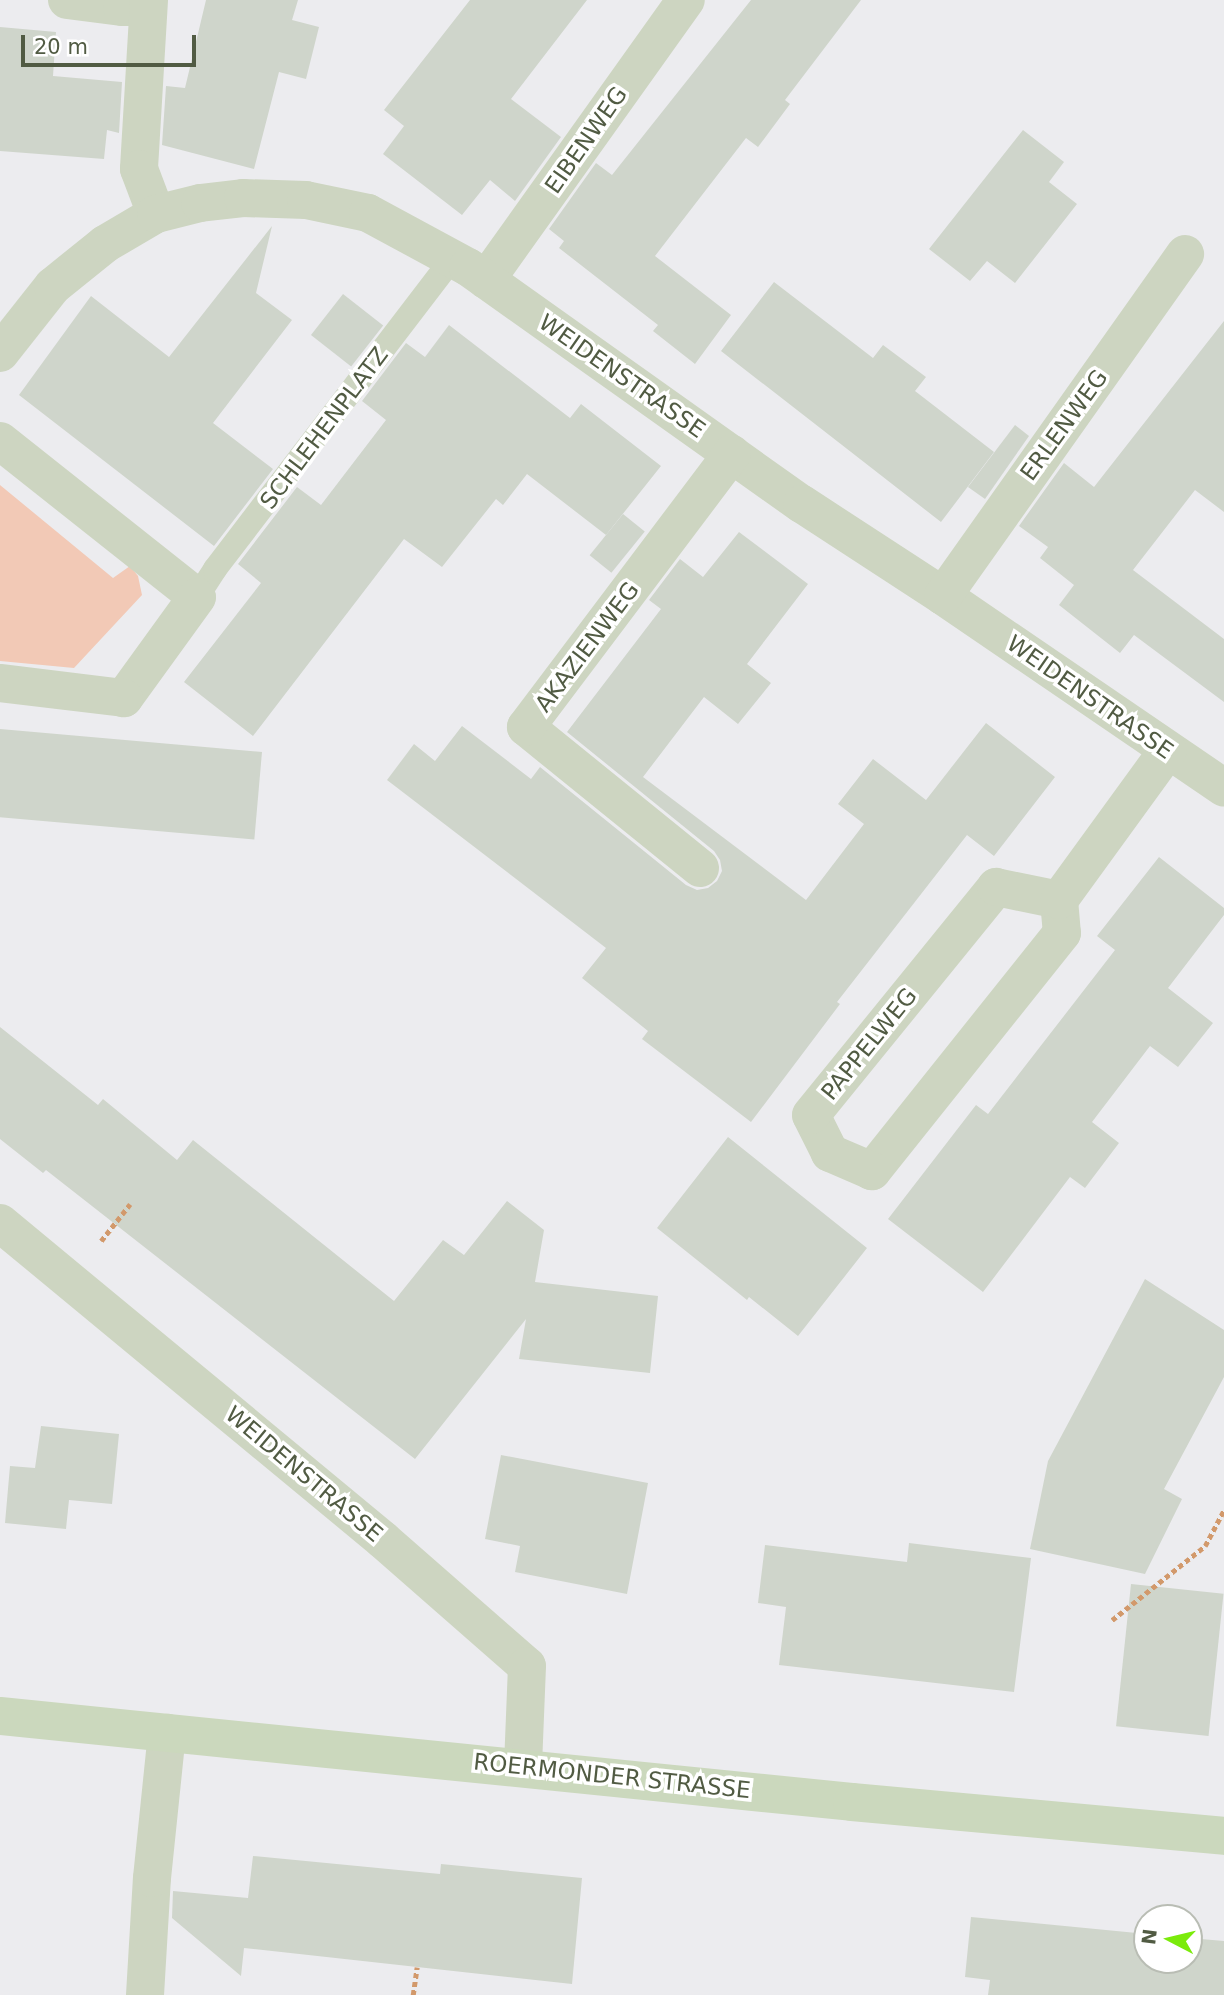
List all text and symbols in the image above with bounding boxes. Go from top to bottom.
scale bar [24,21,200,65]
text: 20 m [34,35,88,59]
street label: EIBENWEG [539,81,633,199]
street label: WEIDENSTRASSE [534,308,710,444]
street label: SCHLEHENPLATZ [254,342,394,514]
street label: ERLENWEG [1015,364,1113,486]
street label: AKAZIENWEG [529,577,645,717]
street label: WEIDENSTRASSE [1002,629,1178,765]
street label: PAPPELWEG [815,982,923,1106]
street label: WEIDENSTRASSE [220,1400,388,1548]
street label: ROERMONDER STRASSE [472,1748,752,1804]
north arrow [1133,1904,1203,1974]
text: N [1137,1927,1161,1946]

